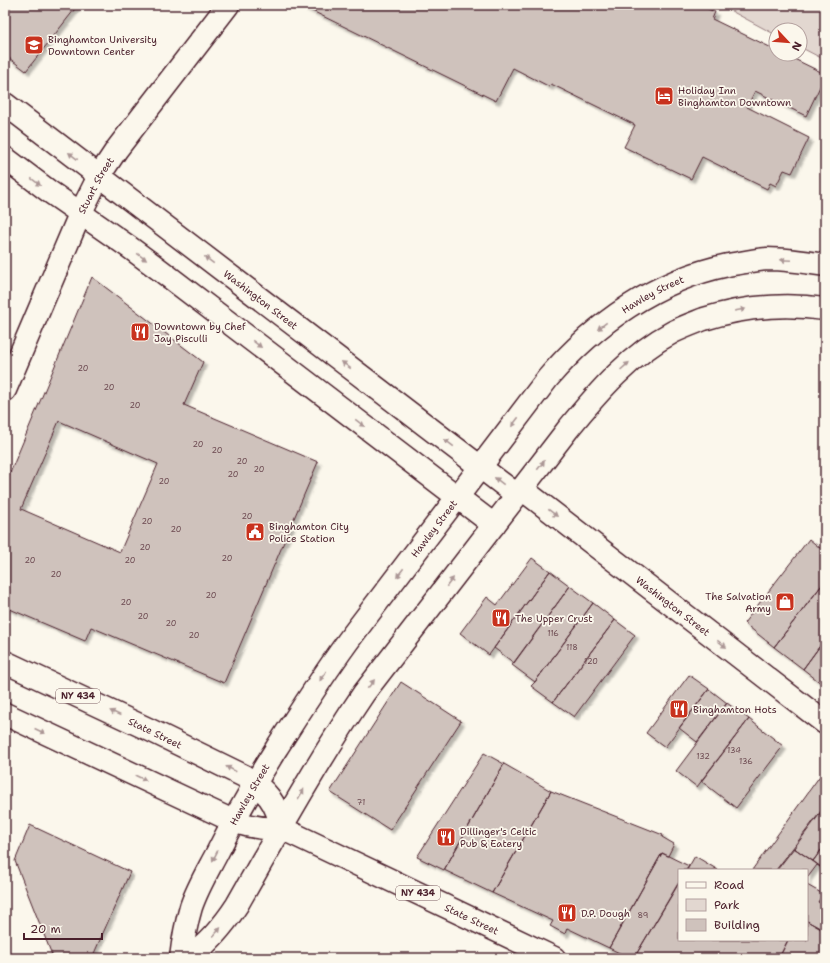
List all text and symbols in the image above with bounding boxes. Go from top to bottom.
north arrow [768,22,808,62]
place label: Binghamton University Downtown Center [48,33,157,58]
school or university icon: Binghamton University Downtown Center [23,34,45,56]
text: N [788,39,805,54]
place label: Holiday Inn Binghamton Downtown [678,84,791,109]
hotel icon: Holiday Inn Binghamton Downtown [653,85,675,107]
one-way arrow [67,151,78,160]
street label: Stuart Street [75,154,116,216]
one-way arrow [31,177,41,185]
one-way arrow [137,252,147,260]
one-way arrow [204,256,215,264]
one-way arrow [779,257,792,263]
street label: Washington Street [221,267,301,332]
street label: Hawley Street [619,272,686,316]
one-way arrow [734,307,747,313]
place label: Downtown by Chef Jay Pisculli [154,320,246,345]
restaurant icon: Downtown by Chef Jay Pisculli [129,321,151,343]
one-way arrow [596,321,607,330]
one-way arrow [251,340,262,348]
one-way arrow [341,361,351,369]
one-way arrow [620,362,631,371]
house number: 20 [78,363,88,374]
house number: 20 [104,382,114,393]
house number: 20 [130,400,140,411]
one-way arrow [511,416,519,427]
one-way arrow [354,419,365,427]
house number: 20 [193,439,203,450]
one-way arrow [444,439,455,448]
house number: 20 [212,445,222,456]
house number: 20 [237,456,247,467]
one-way arrow [536,459,545,470]
house number: 20 [254,464,264,475]
house number: 20 [228,469,238,480]
house number: 20 [159,476,169,487]
one-way arrow [493,477,504,486]
street label: Hawley Street [408,497,460,560]
one-way arrow [547,509,558,517]
house number: 20 [242,511,252,522]
house number: 20 [142,516,152,527]
place label: Binghamton City Police Station [269,520,349,545]
public building icon: Binghamton City Police Station [244,521,266,543]
house number: 20 [171,524,181,535]
house number: 20 [140,542,150,553]
house number: 20 [222,553,232,564]
house number: 20 [25,555,35,566]
house number: 20 [125,555,135,566]
one-way arrow [395,567,404,578]
house number: 20 [51,569,61,580]
street label: Washington Street [633,573,713,638]
one-way arrow [446,576,455,587]
house number: 20 [206,590,216,601]
place label: The Salvation Army [705,590,771,615]
shop icon: The Salvation Army [774,591,796,613]
house number: 20 [121,597,131,608]
restaurant icon: The Upper Crust [490,607,512,629]
house number: 20 [138,611,148,622]
place label: The Upper Crust [515,612,593,625]
house number: 20 [166,618,176,629]
house number: 116 [547,628,559,639]
house number: 20 [189,630,199,641]
one-way arrow [717,640,728,648]
house number: 118 [566,642,578,653]
house number: 120 [584,656,598,667]
one-way arrow [319,671,327,681]
one-way arrow [367,679,375,690]
road number: NY 434 [56,689,100,703]
restaurant icon: Binghamton Hots [668,698,690,720]
place label: Binghamton Hots [693,703,777,716]
one-way arrow [109,710,120,716]
street label: State Street [126,714,184,751]
one-way arrow [35,728,46,734]
house number: 134 [727,745,741,756]
house number: 132 [696,751,710,762]
house number: 136 [739,756,753,767]
street label: Hawley Street [226,761,272,827]
one-way arrow [226,766,237,772]
one-way arrow [135,775,146,781]
one-way arrow [297,788,304,800]
house number: 71 [357,797,365,808]
place label: Dillinger's Celtic Pub & Eatery [460,825,537,850]
restaurant icon: Dillinger's Celtic Pub & Eatery [435,826,457,848]
one-way arrow [212,850,218,861]
legend [678,869,808,941]
text: Road [714,877,745,893]
road number: NY 434 [396,886,440,900]
text: Park [714,897,740,913]
street label: State Street [443,900,501,937]
restaurant icon: D.P. Dough [556,902,578,924]
place label: D.P. Dough [581,907,630,920]
house number: 89 [638,910,648,921]
scale bar [24,915,102,941]
text: Building [714,917,760,933]
text: 20 m [30,921,61,937]
one-way arrow [212,927,221,937]

